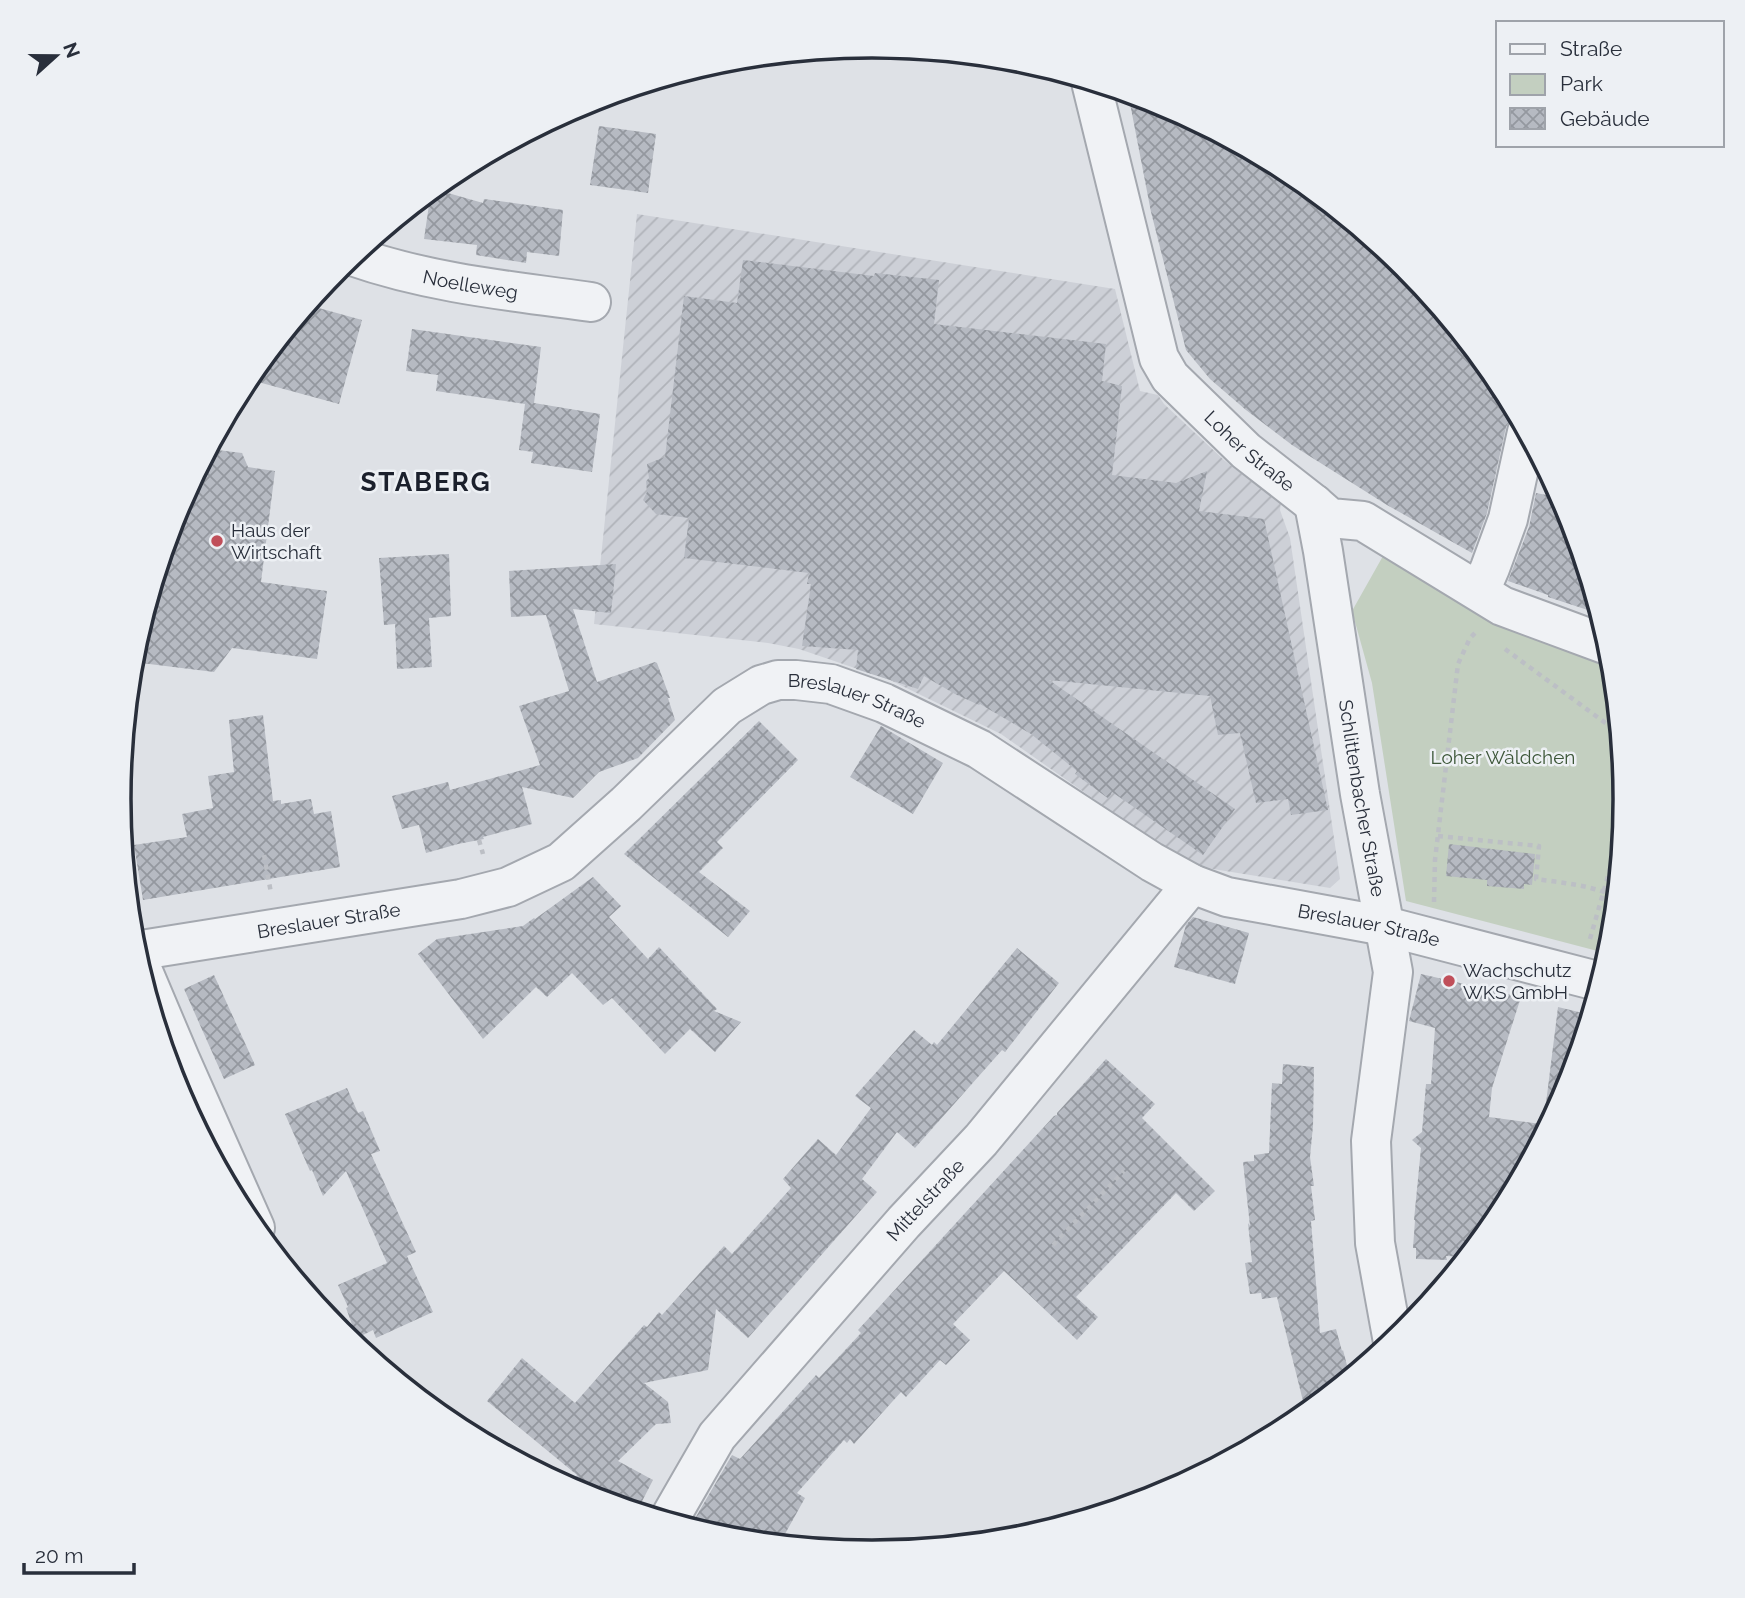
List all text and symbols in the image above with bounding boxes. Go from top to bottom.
north arrow [21,21,91,91]
legend [1496,21,1724,147]
text: Straße [1560,36,1622,61]
text: N [59,39,85,61]
text: Park [1560,71,1603,96]
text: Gebäude [1560,106,1650,131]
street label: Noelleweg [421,265,519,303]
street label: Loher Straße [1200,406,1299,496]
district label: STABERG [360,467,492,497]
place label: Haus der Wirtschaft [231,519,322,563]
marker: Haus der Wirtschaft [209,533,225,549]
street label: Breslauer Straße [788,669,929,733]
street label: Schlittenbacher Straße [1335,698,1390,898]
park label: Loher Wäldchen [1431,746,1575,768]
street label: Breslauer Straße [255,898,402,942]
street label: Breslauer Straße [1296,899,1442,951]
place label: Wachschutz WKS GmbH [1463,959,1571,1003]
marker: Wachschutz WKS GmbH [1441,973,1457,989]
street label: Mittelstraße [882,1154,969,1245]
scale bar [24,1532,135,1576]
text: 20 m [35,1543,83,1568]

